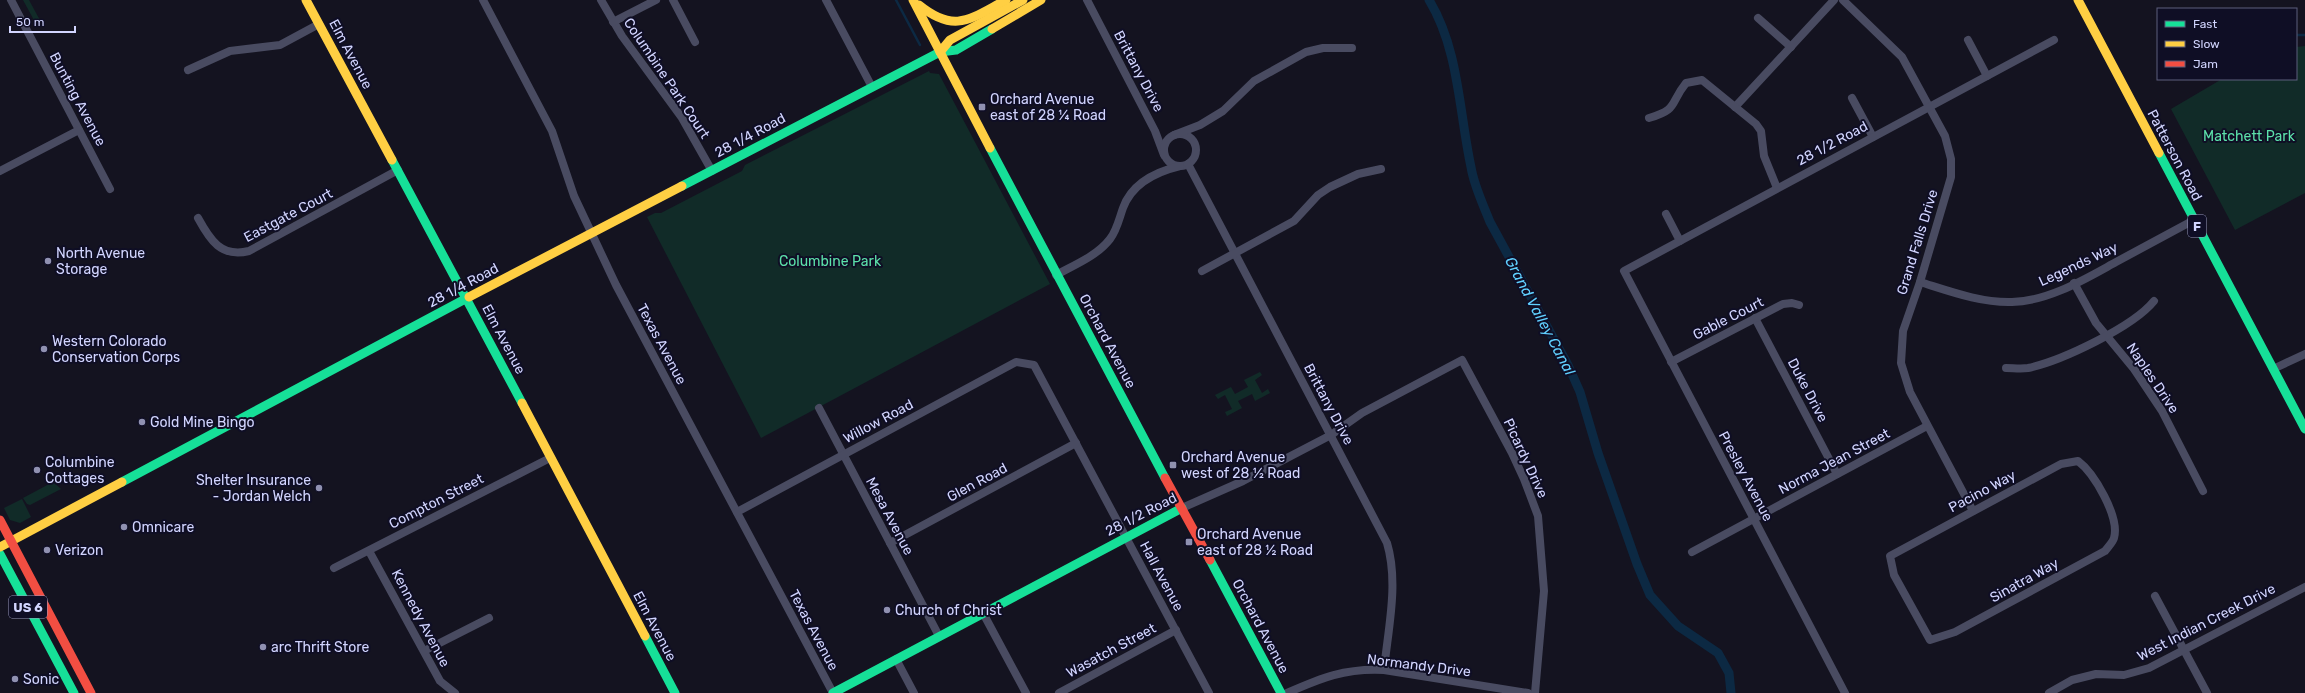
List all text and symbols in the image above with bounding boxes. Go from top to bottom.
scale bar [10,8,75,34]
legend [2157,8,2297,80]
text: 50 m [16,15,44,29]
street label: Columbine Park Court [620,15,714,142]
street label: Elm Avenue [325,16,376,92]
text: Fast [2193,17,2217,31]
street label: Brittany Drive [1110,28,1167,115]
text: Slow [2193,37,2220,51]
street label: Bunting Avenue [46,49,110,149]
text: Jam [2193,57,2218,71]
place label: Orchard Avenue east of 28 ¼ Road [990,91,1106,124]
marker: Orchard Avenue east of 28 ¼ Road [977,102,987,112]
street label: Patterson Road [2143,107,2206,204]
street label: 28 1/4 Road [712,110,789,161]
street label: 28 1/2 Road [1794,118,1871,169]
park label: Matchett Park [2203,128,2296,145]
street label: Eastgate Court [241,185,336,246]
street label: Grand Falls Drive [1893,187,1942,297]
road number: F [2188,215,2206,237]
street label: Legends Way [2036,239,2121,290]
place label: North Avenue Storage [56,245,145,278]
park label: Columbine Park [779,253,882,270]
water label: Grand Valley Canal [1501,254,1579,379]
marker: North Avenue Storage [43,256,53,266]
street label: 28 1/4 Road [425,260,502,311]
street label: Orchard Avenue [1076,291,1140,391]
street label: Gable Court [1690,293,1767,343]
street label: Elm Avenue [478,301,529,377]
street label: Texas Avenue [633,301,690,388]
place label: Western Colorado Conservation Corps [52,333,180,366]
street label: Naples Drive [2123,340,2182,417]
marker: Western Colorado Conservation Corps [39,344,49,354]
street label: Duke Drive [1784,355,1832,425]
street label: Brittany Drive [1300,361,1357,448]
street label: Willow Road [840,396,916,447]
place label: Gold Mine Bingo [150,414,255,431]
street label: Picardy Drive [1500,416,1551,501]
marker: Gold Mine Bingo [137,417,147,427]
street label: Norma Jean Street [1776,425,1893,498]
street label: Presley Avenue [1715,428,1777,524]
place label: Orchard Avenue west of 28 ½ Road [1181,449,1300,482]
place label: Columbine Cottages [45,454,115,487]
street label: Glen Road [944,459,1010,505]
marker: Orchard Avenue west of 28 ½ Road [1168,460,1178,470]
marker: Columbine Cottages [32,465,42,475]
street label: Pacino Way [1946,467,2019,516]
street label: Compton Street [386,470,487,533]
place label: Shelter Insurance - Jordan Welch [196,472,311,505]
street label: Mesa Avenue [862,474,917,558]
marker: Shelter Insurance - Jordan Welch [314,483,324,493]
street label: 28 1/2 Road [1103,489,1180,540]
place label: Omnicare [132,519,194,536]
marker: Omnicare [119,522,129,532]
place label: Orchard Avenue east of 28 ½ Road [1197,526,1313,559]
marker: Orchard Avenue east of 28 ½ Road [1184,537,1194,547]
street label: Hall Avenue [1136,538,1187,614]
place label: Verizon [55,542,104,559]
marker: Verizon [42,545,52,555]
street label: Sinatra Way [1987,554,2062,606]
street label: Kennedy Avenue [388,566,454,670]
street label: Orchard Avenue [1229,576,1293,676]
street label: West Indian Creek Drive [2134,580,2278,665]
street label: Texas Avenue [785,587,842,674]
street label: Elm Avenue [629,588,680,664]
road number: US 6 [9,596,47,618]
place label: Church of Christ [895,602,1002,619]
marker: Church of Christ [882,605,892,615]
street label: Wasatch Street [1064,619,1159,681]
place label: arc Thrift Store [271,639,369,656]
marker: arc Thrift Store [258,642,268,652]
street label: Normandy Drive [1366,651,1472,680]
place label: Sonic [23,671,60,688]
marker: Sonic [10,674,20,684]

